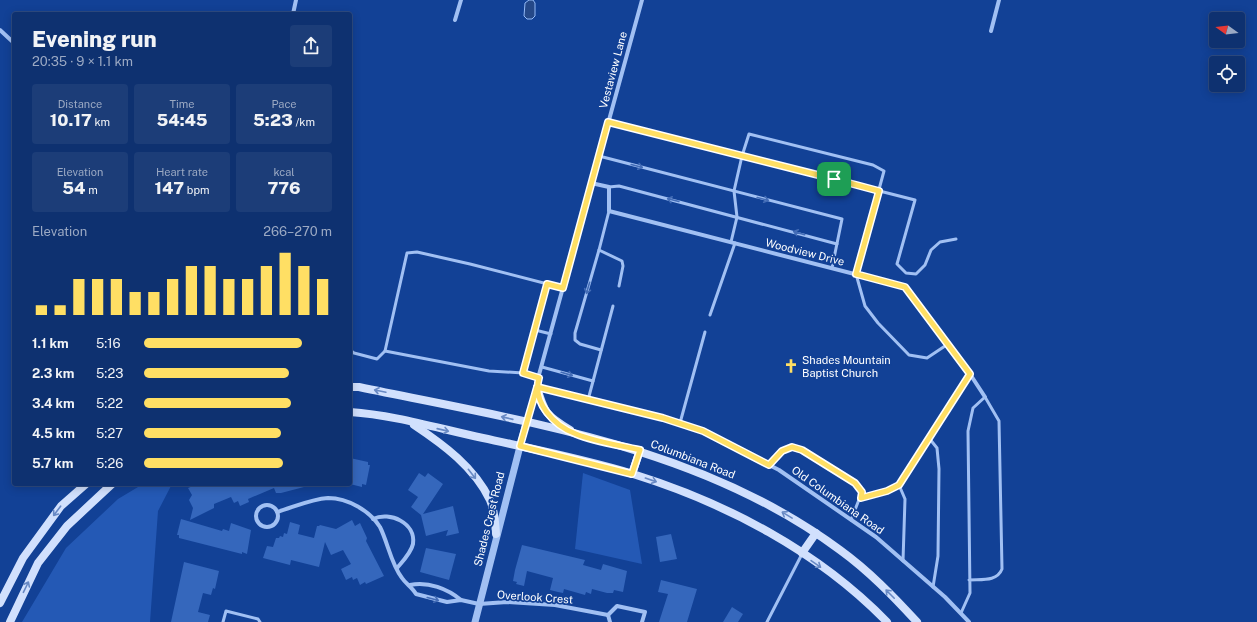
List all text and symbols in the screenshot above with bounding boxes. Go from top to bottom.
north arrow [1209,12,1245,48]
map controls [1209,12,1245,92]
button: share [290,25,332,67]
text: Evening run [32,26,157,52]
street label: Vestaview Lane [597,30,629,110]
text: 20:35 · 9 × 1.1 km [32,54,133,69]
button: locate [1209,56,1245,92]
text: Distance [58,98,102,110]
text: Time [169,98,195,110]
text: Pace [271,98,297,110]
text: 10.17 [50,110,92,130]
text: 54:45 [157,110,207,130]
text: 5:23 [253,110,293,130]
text: km [92,116,110,128]
text: /km [293,116,315,128]
pin [817,162,851,196]
one-way arrow [630,163,643,170]
text: Elevation [57,166,103,178]
text: Heart rate [156,166,208,178]
text: kcal [273,166,295,178]
icon: arrive [823,168,845,190]
text: 54 [62,178,85,198]
text: 147 [155,178,184,198]
text: 776 [267,178,301,198]
text: m [85,184,98,196]
text: bpm [184,184,209,196]
one-way arrow [756,195,769,203]
one-way arrow [667,196,680,204]
text: Elevation [32,224,87,239]
text: 266–270 m [263,224,332,239]
one-way arrow [793,229,806,236]
street label: Woodview Drive [764,236,846,268]
one-way arrow [584,281,591,294]
text: 1.1 km [32,336,69,351]
text: 5:16 [96,336,121,351]
place label: Shades Mountain Baptist Church [802,354,891,379]
church icon: Shades Mountain Baptist Church [783,358,799,374]
text: 2.3 km [32,366,75,381]
text: 5:23 [96,366,123,381]
one-way arrow [561,371,574,378]
one-way arrow [374,387,387,395]
text: 3.4 km [32,396,75,411]
text: 5:22 [96,396,123,411]
one-way arrow [501,414,514,422]
text: 4.5 km [32,426,75,441]
text: 5:27 [96,426,123,441]
one-way arrow [436,426,449,434]
street label: Columbiana Road [649,437,737,481]
text: 5.7 km [32,456,73,471]
text: 5:26 [96,456,123,471]
street label: Old Columbiana Road [790,464,886,536]
one-way arrow [468,468,477,479]
street label: Shades Crest Road [471,470,507,568]
one-way arrow [645,477,657,485]
one-way arrow [53,505,62,516]
one-way arrow [781,511,793,519]
one-way arrow [811,560,822,568]
one-way arrow [23,581,31,593]
street label: Overlook Crest [497,588,573,606]
one-way arrow [885,589,895,599]
one-way arrow [427,596,440,603]

